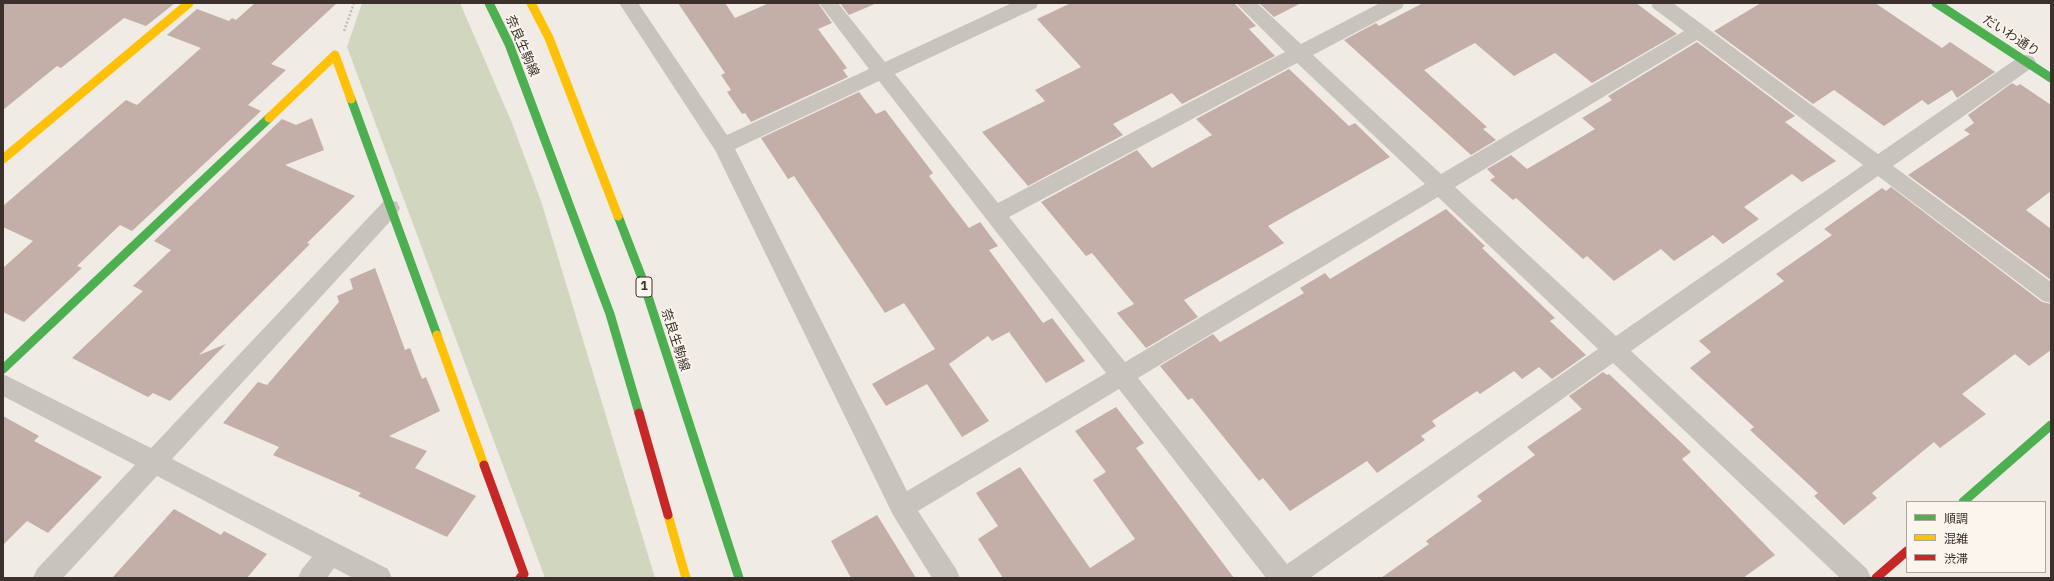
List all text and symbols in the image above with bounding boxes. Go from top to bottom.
street label: だいわ通り [1979,12,2043,60]
street label: 奈良生駒線 [502,13,542,79]
road number: 1 [636,277,652,297]
street label: 奈良生駒線 [658,307,692,373]
legend [1906,501,2046,573]
text: 順調 [1944,511,1968,526]
text: 混雑 [1944,531,1968,546]
text: 渋滞 [1944,551,1968,566]

